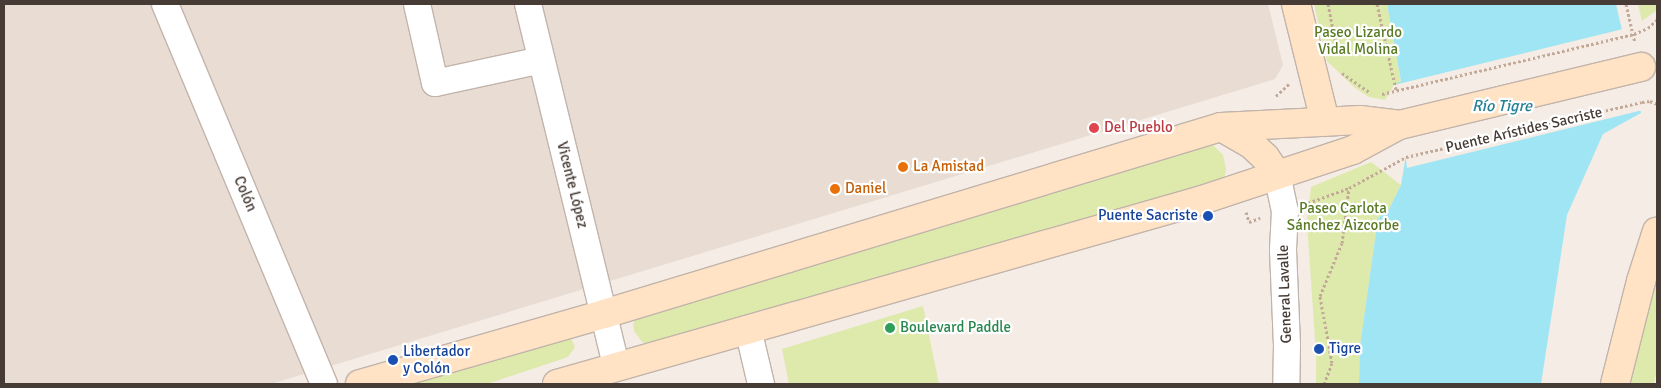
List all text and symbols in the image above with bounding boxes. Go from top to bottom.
park label: Paseo Lizardo Vidal Molina [1314,23,1402,58]
water label: Río Tigre [1472,96,1532,116]
street label: Puente Arístides Sacriste [1444,103,1604,157]
place label: Del Pueblo [1104,119,1173,137]
marker: Del Pueblo [1088,122,1100,134]
street label: Vicente López [553,140,591,230]
place label: La Amistad [913,158,984,176]
marker: La Amistad [897,161,909,173]
street label: Colón [229,173,261,215]
place label: Daniel [845,180,886,198]
marker: Daniel [829,183,841,195]
park label: Paseo Carlota Sánchez Aizcorbe [1287,199,1399,234]
place label: Puente Sacriste [1098,207,1198,225]
marker: Puente Sacriste [1202,210,1214,222]
street label: General Lavalle [1274,244,1296,344]
place label: Boulevard Paddle [900,319,1011,337]
marker: Boulevard Paddle [884,322,896,334]
place label: Tigre [1329,340,1361,358]
place label: Libertador y Colón [403,342,470,377]
marker: Tigre [1313,343,1325,355]
marker: Libertador y Colón [387,354,399,366]

